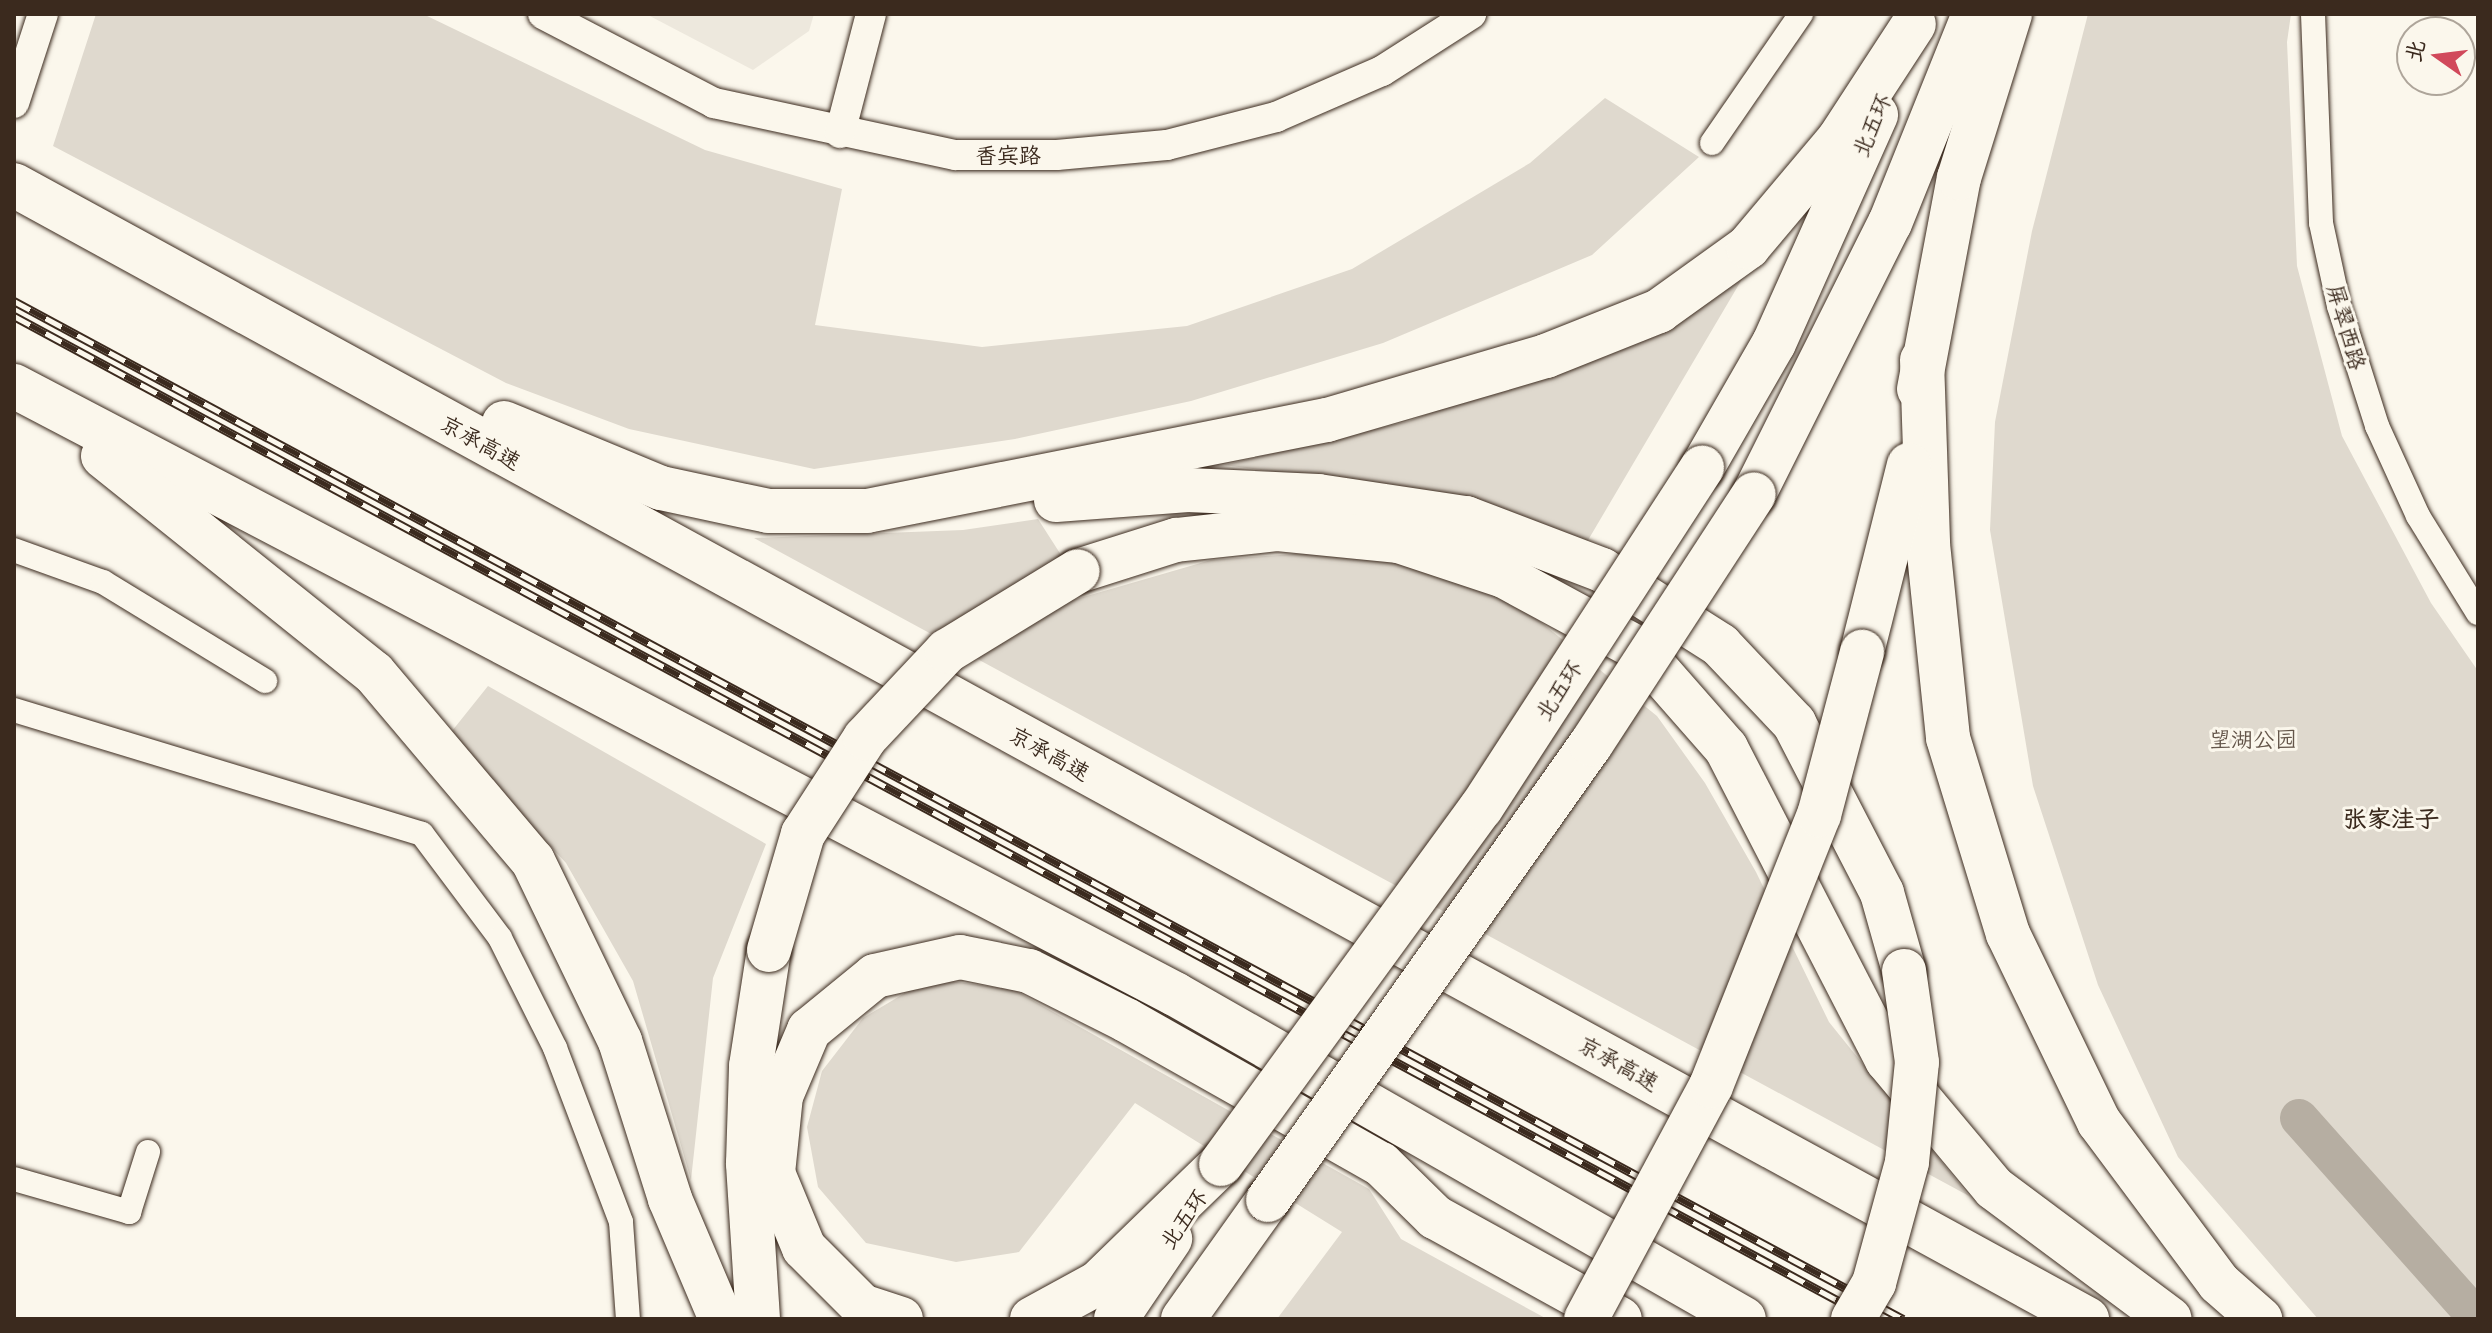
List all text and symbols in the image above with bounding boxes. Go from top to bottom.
north arrow [2396,16,2476,96]
text: 北 [2397,36,2431,65]
street label: 北五环 [1846,89,1896,161]
street label: 香宾路 [975,142,1041,168]
street label: 屏翠西路 [2322,281,2372,373]
street label: 京承高速 [436,409,526,475]
street label: 北五环 [1529,655,1587,725]
street label: 京承高速 [1005,720,1095,786]
park label: 望湖公园 [2209,726,2297,752]
district label: 张家洼子 [2343,804,2439,832]
street label: 京承高速 [1574,1030,1664,1096]
street label: 北五环 [1154,1184,1212,1254]

